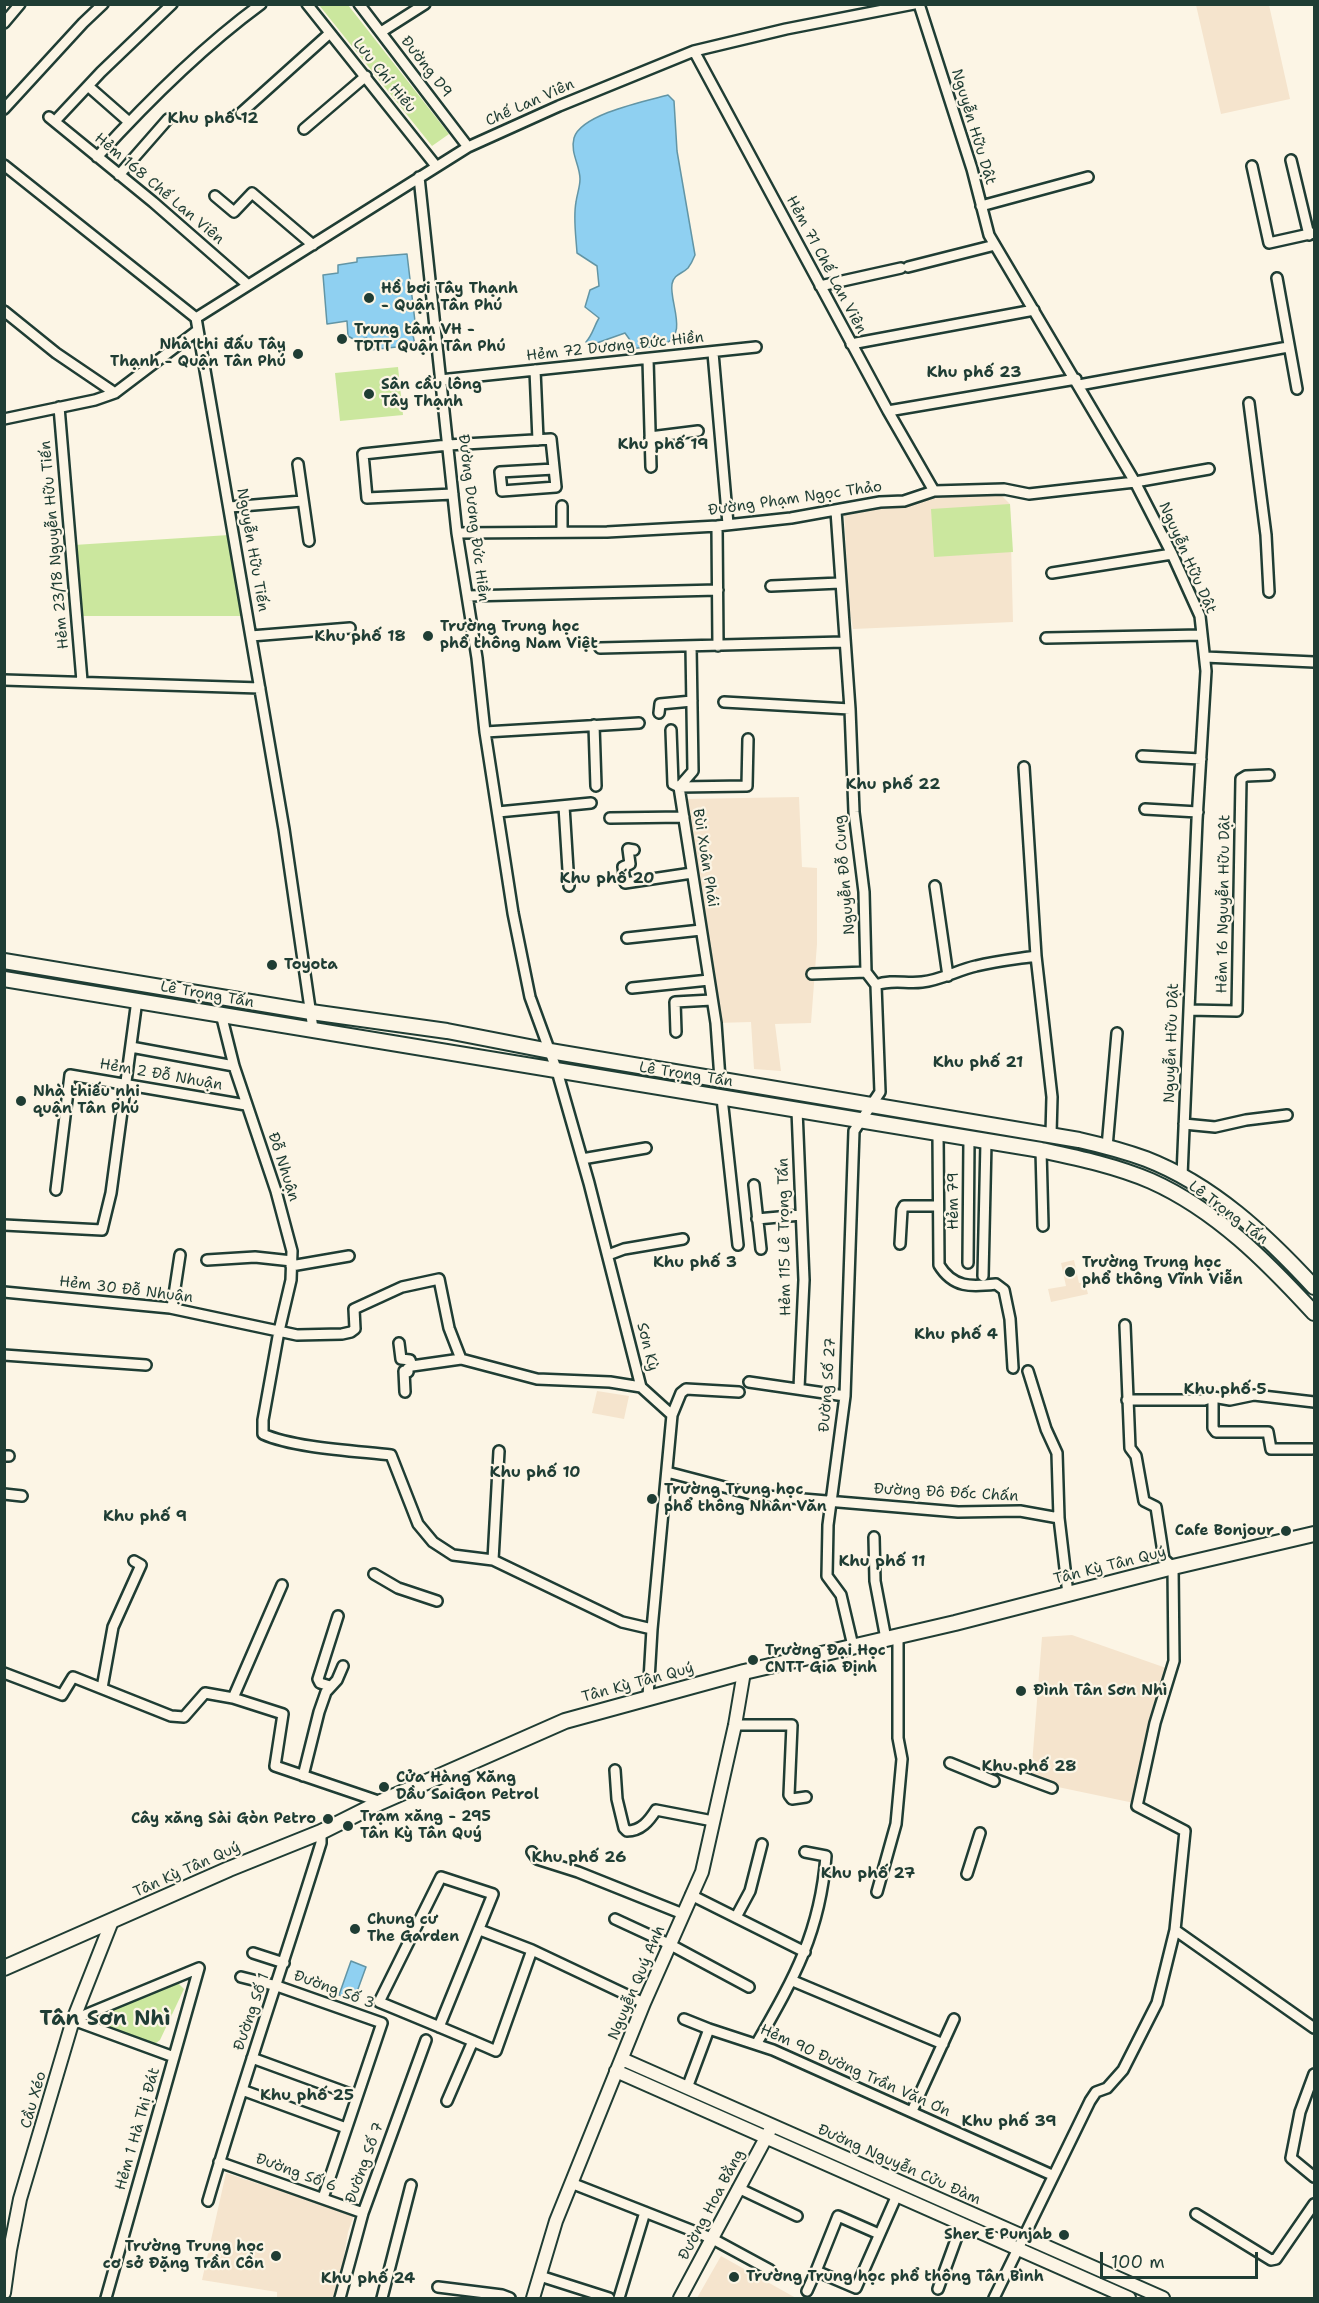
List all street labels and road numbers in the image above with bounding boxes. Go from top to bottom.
street label: Đường D9 [397,33,455,101]
street label: Lưu Chí Hiếu [349,35,419,117]
street label: Nguyễn Hữu Dật [947,67,999,187]
street label: Chế Lan Viên [483,75,577,131]
street label: Hẻm 168 Chế Lan Viên [91,130,227,248]
street label: Hẻm 71 Chế Lan Viên [782,193,870,337]
street label: Hẻm 72 Dương Đức Hiền [525,329,705,365]
street label: Đường Dương Đức Hiền [454,433,492,603]
street label: Hẻm 23/18 Nguyễn Hữu Tiến [37,440,73,650]
street label: Đường Phạm Ngọc Thảo [707,478,883,520]
street label: Nguyễn Hữu Tiến [232,487,272,613]
street label: Nguyễn Hữu Dật [1154,499,1220,617]
street label: Bùi Xuân Phái [688,808,722,908]
street label: Nguyễn Đỗ Cung [831,814,859,936]
street label: Hẻm 16 Nguyễn Hữu Dật [1213,815,1235,993]
street label: Lê Trọng Tấn [159,978,255,1012]
street label: Nguyễn Hữu Dật [1161,983,1183,1103]
street label: Hẻm 2 Đỗ Nhuận [98,1055,224,1095]
street label: Lê Trọng Tấn [638,1059,734,1091]
street label: Đỗ Nhuận [263,1130,303,1204]
street label: Hẻm 115 Lê Trọng Tấn [775,1158,795,1316]
street label: Hẻm 79 [945,1172,963,1230]
street label: Lê Trọng Tấn [1185,1177,1271,1249]
street label: Hẻm 30 Đỗ Nhuận [58,1273,194,1307]
street label: Sơn Kỳ [632,1321,662,1373]
street label: Đường Số 27 [816,1337,840,1433]
street label: Đường Đô Đốc Chấn [873,1480,1019,1506]
street label: Tân Kỳ Tân Quý [1052,1543,1168,1589]
street label: Tân Kỳ Tân Quý [580,1659,696,1707]
street label: Tân Kỳ Tân Quý [131,1838,243,1902]
street label: Nguyễn Quý Anh [605,1923,669,2043]
street label: Đường Số 3 [291,1967,377,2013]
street label: Đường Số 1 [230,1971,274,2053]
street label: Hẻm 90 Đường Trần Văn Ơn [757,2021,953,2121]
street label: Hẻm 1 Hà Thị Đát [112,2066,164,2192]
street label: Cầu Xéo [17,2069,51,2131]
street label: Đường Số 7 [342,2120,388,2206]
street label: Đường Nguyễn Cửu Đàm [815,2121,983,2209]
street label: Đường Hoa Bằng [675,2147,749,2263]
street label: Đường Số 6 [253,2150,339,2196]

